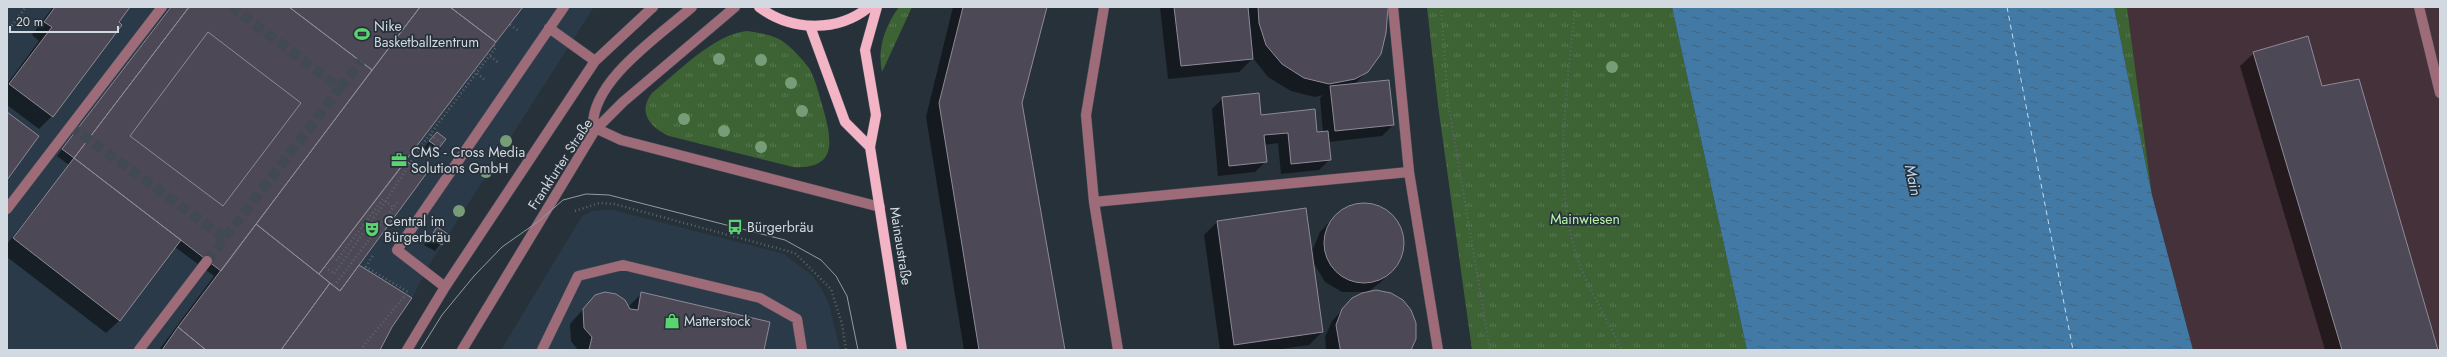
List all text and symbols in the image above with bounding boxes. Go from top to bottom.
scale bar [10,8,118,34]
text: 20 m [16,13,43,31]
place label: Nike Basketballzentrum [374,16,479,52]
sports icon: Nike Basketballzentrum [353,25,371,43]
street label: Frankfurter Straße [523,114,597,214]
place label: CMS - Cross Media Solutions GmbH [411,142,525,178]
office icon: CMS - Cross Media Solutions GmbH [390,151,408,169]
water label: Main [1899,162,1927,198]
street label: Mainaustraße [885,206,917,286]
park label: Mainwiesen [1550,209,1620,229]
place label: Central im Bürgerbräu [384,211,451,247]
place label: Bürgerbräu [747,217,814,237]
bus stop icon: Bürgerbräu [726,218,744,236]
theatre icon: Central im Bürgerbräu [363,220,381,238]
place label: Matterstock [684,311,751,331]
shop icon: Matterstock [663,312,681,330]

